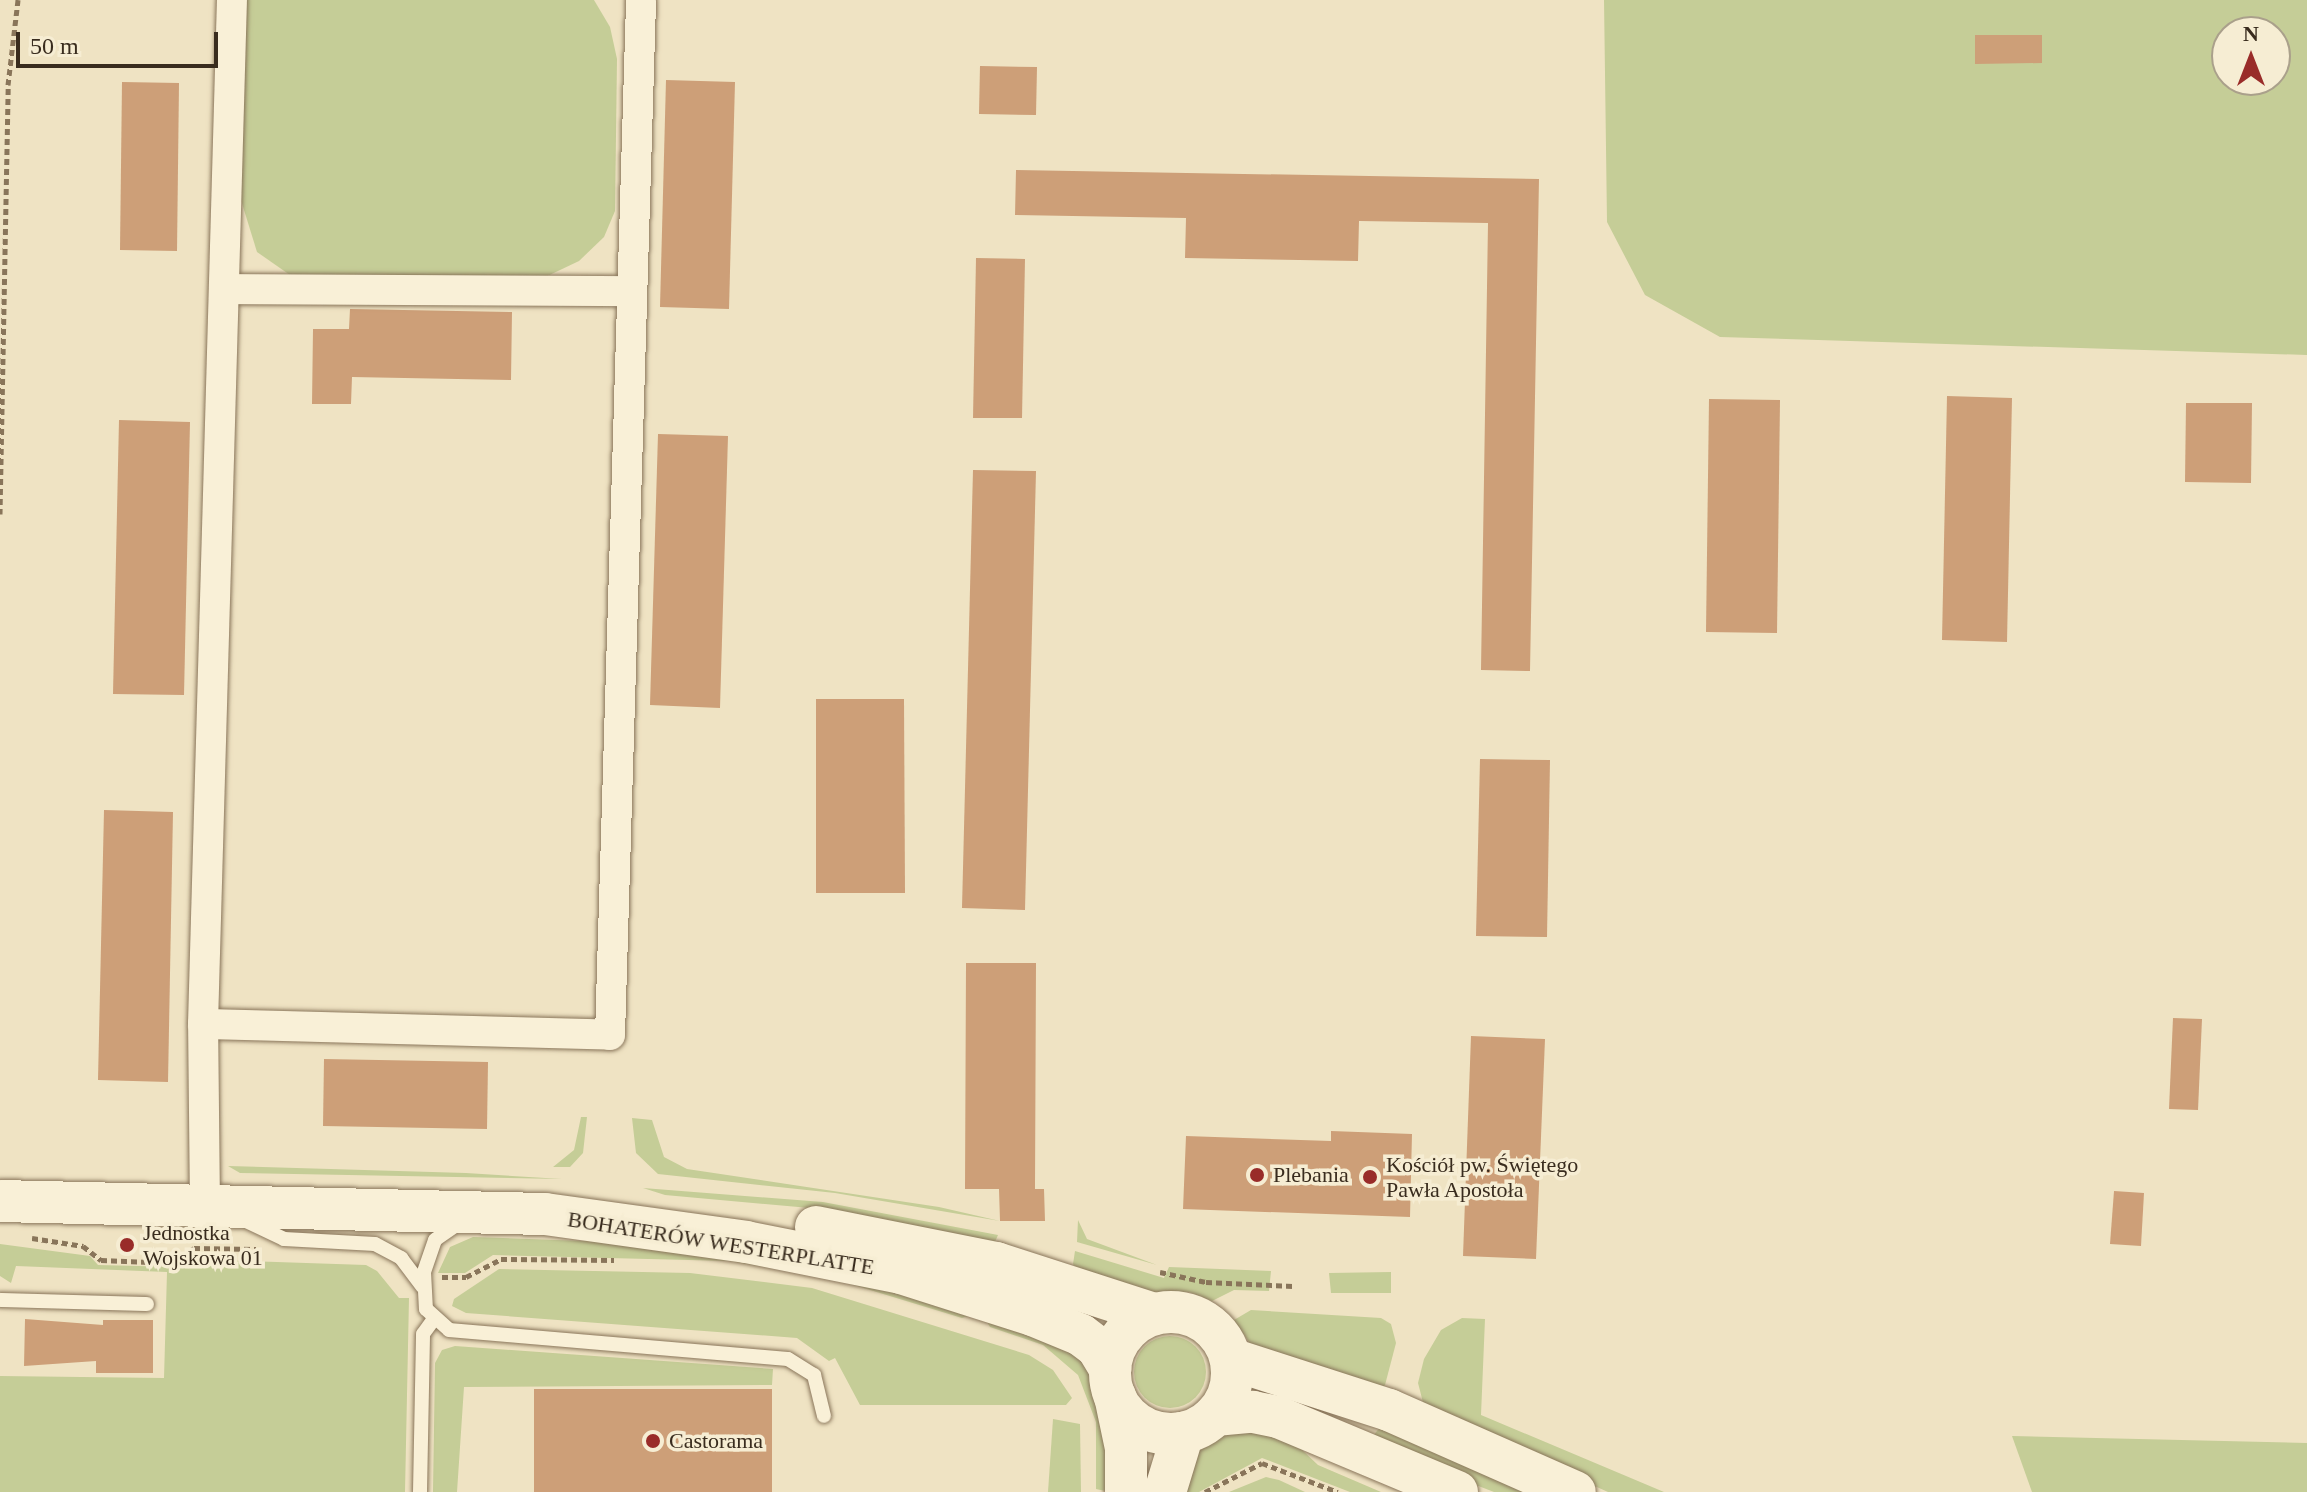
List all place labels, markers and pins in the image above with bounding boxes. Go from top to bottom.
place label: Kościół pw. Świętego Pawła Apostoła [1386,1151,1578,1202]
place label: Plebania [1273,1162,1349,1188]
marker: Plebania [1248,1166,1266,1184]
marker: Kościół pw. Świętego Pawła Apostoła [1361,1168,1379,1186]
place label: Jednostka Wojskowa 01 [143,1219,263,1270]
marker: Jednostka Wojskowa 01 [118,1236,136,1254]
place label: Castorama [669,1428,763,1454]
marker: Castorama [644,1432,662,1450]

